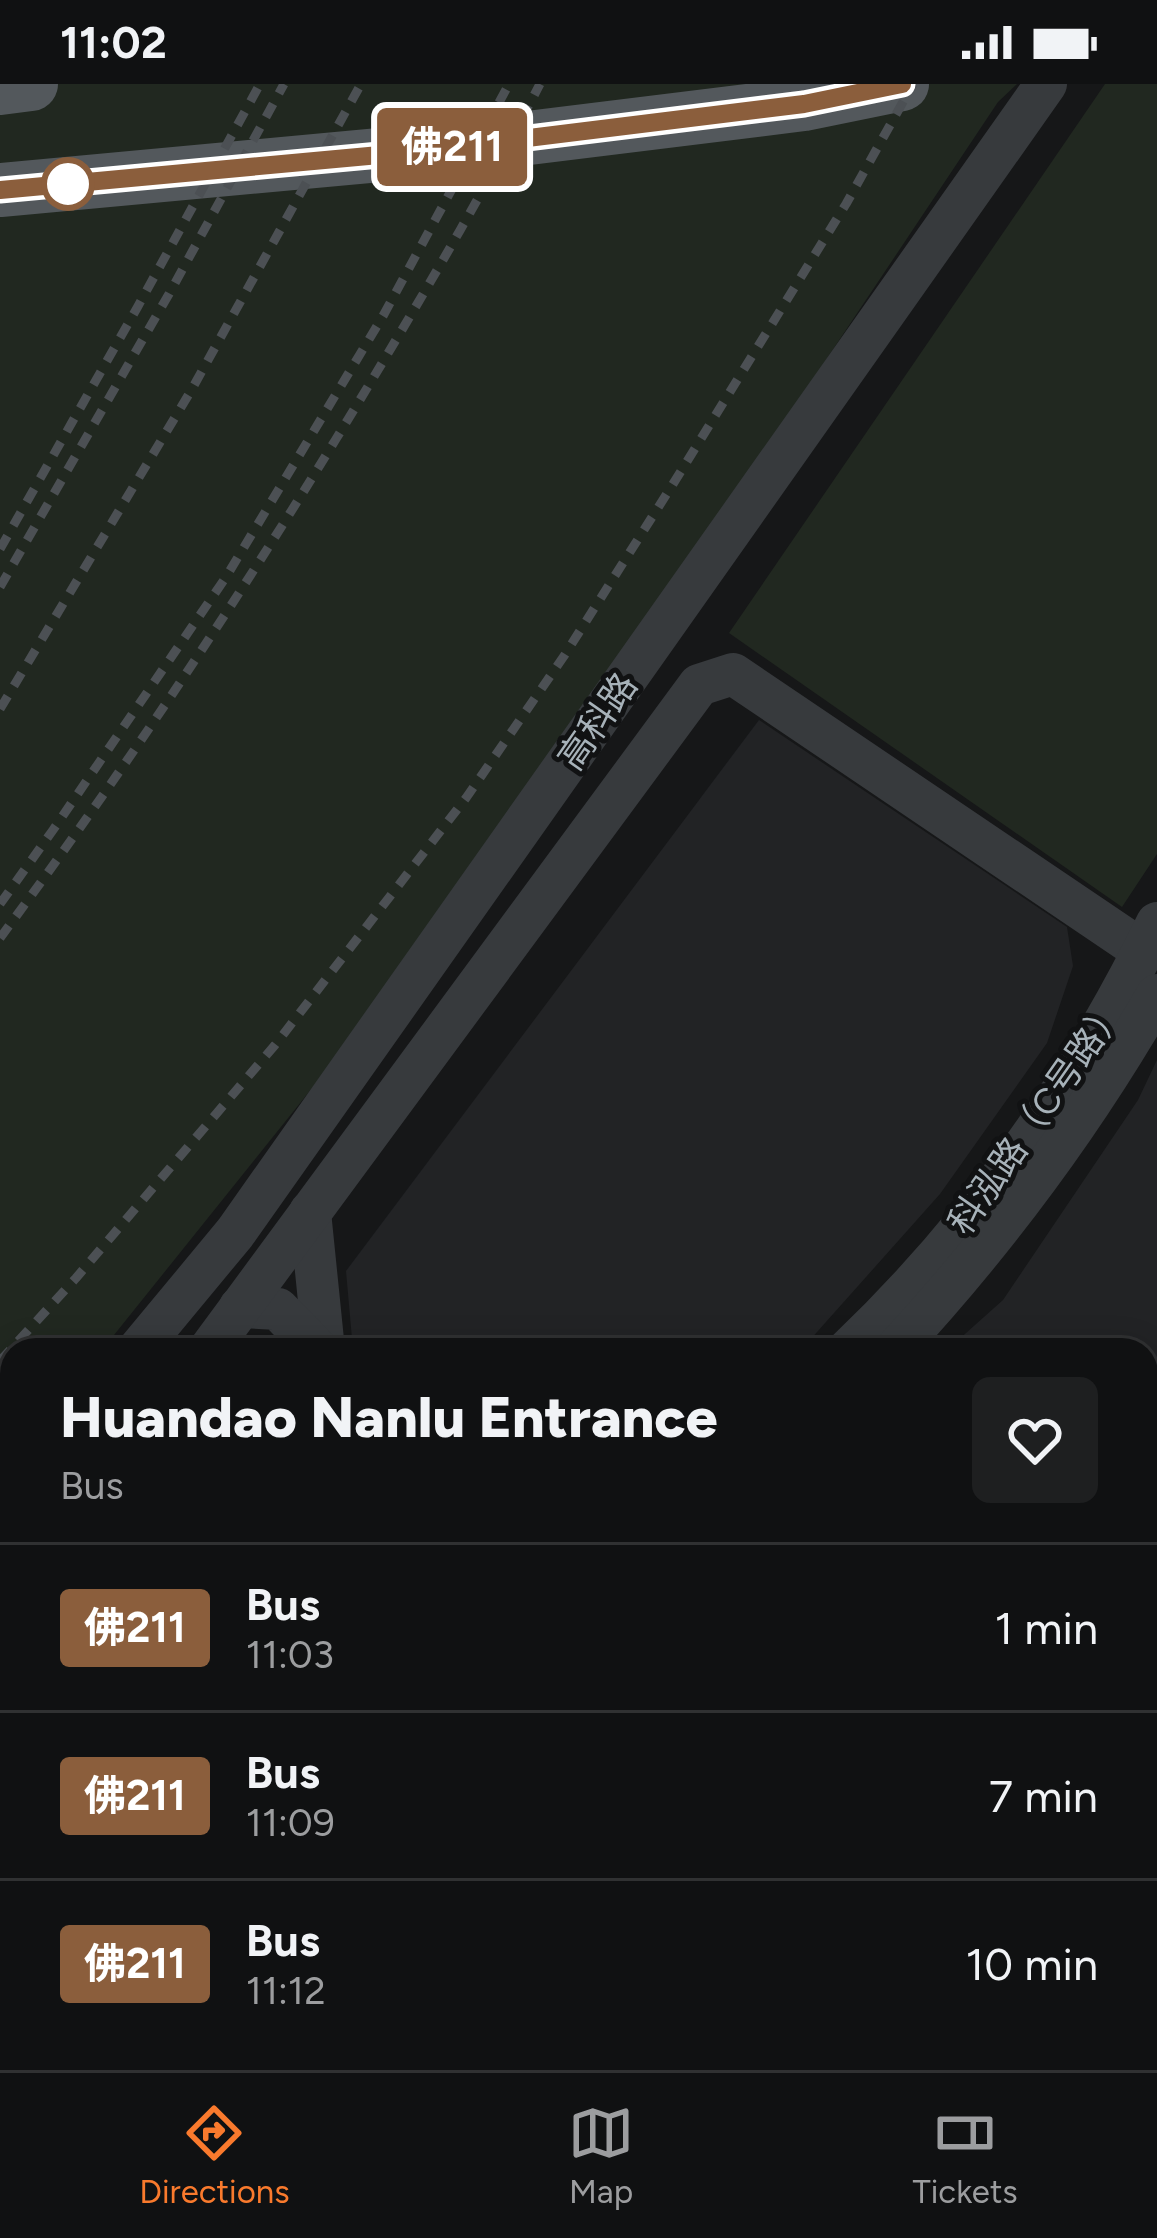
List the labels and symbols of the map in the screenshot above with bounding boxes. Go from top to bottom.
line badge: 佛211 [368,108,536,186]
unlabelled marker [43,159,93,209]
street label: 高科路 [549,665,646,778]
street label: 科泓路（C号路） [939,990,1134,1242]

